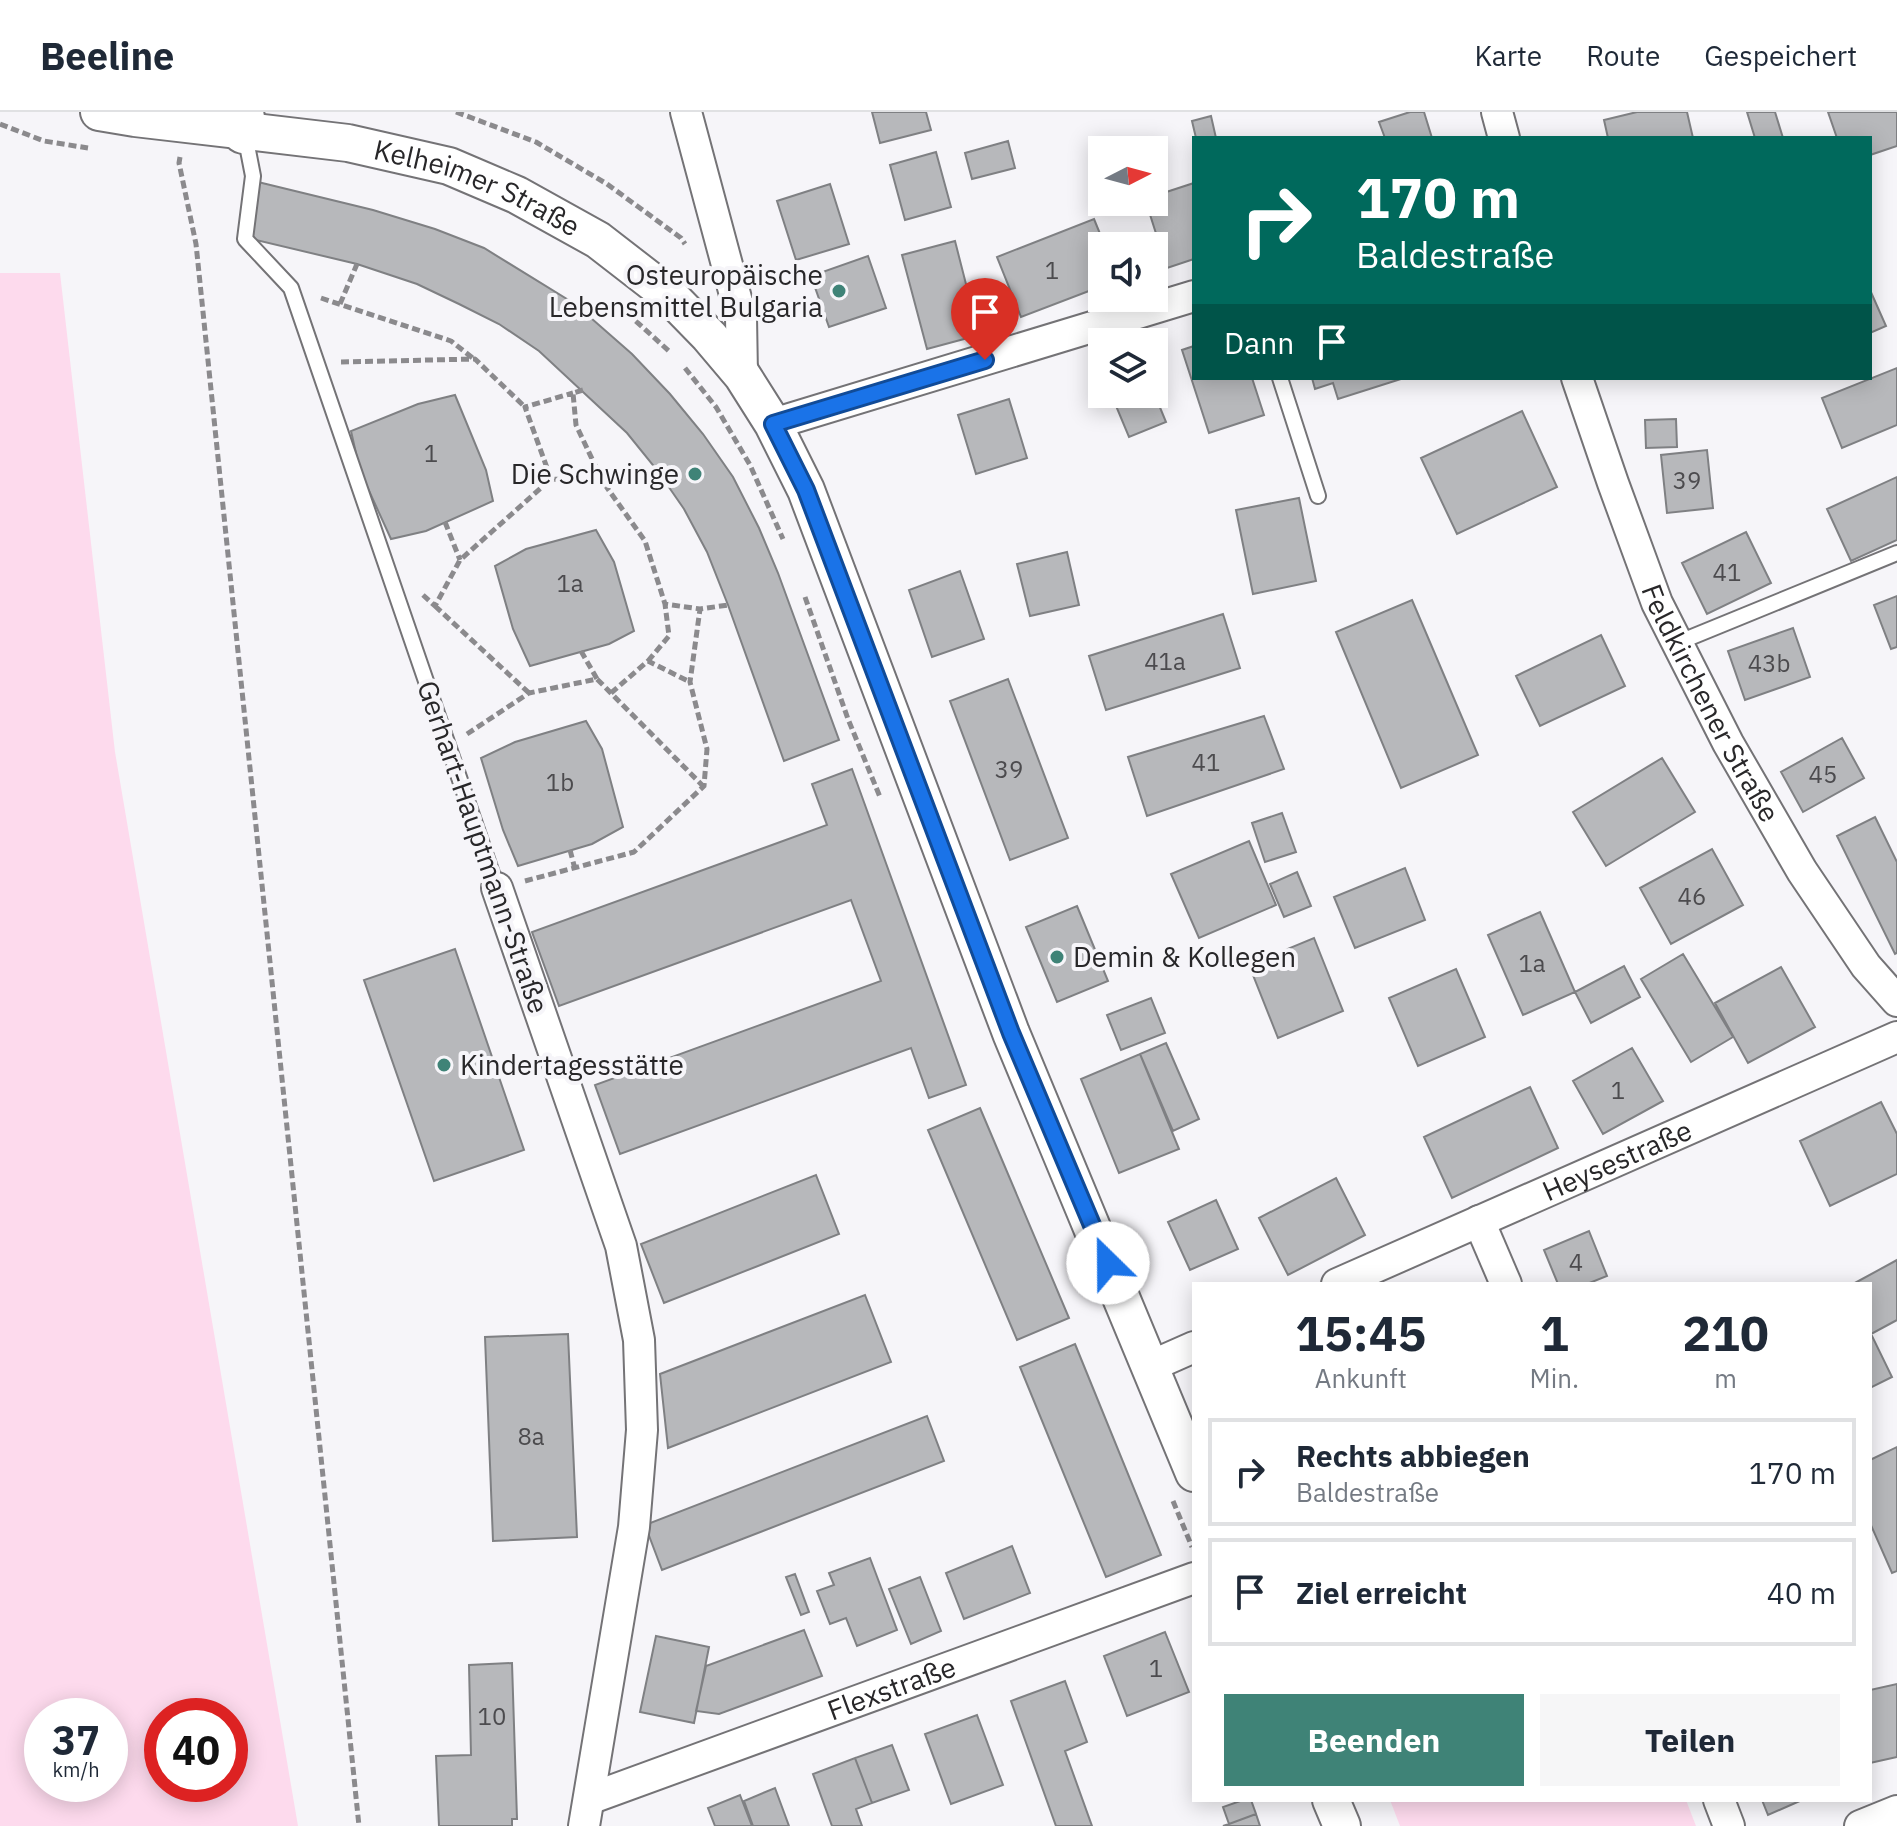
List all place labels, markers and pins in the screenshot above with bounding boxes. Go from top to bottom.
place label: Osteuropäische Lebensmittel Bulgaria [549,256,823,325]
pin [951,278,1019,360]
marker: Osteuropäische Lebensmittel Bulgaria [830,282,848,300]
place label: Die Schwinge [511,455,679,492]
marker: Die Schwinge [686,465,704,483]
place label: Demin & Kollegen [1073,938,1296,975]
marker: Demin & Kollegen [1048,948,1066,966]
place label: Kindertagesstätte [460,1046,684,1083]
marker: Kindertagesstätte [435,1056,453,1074]

